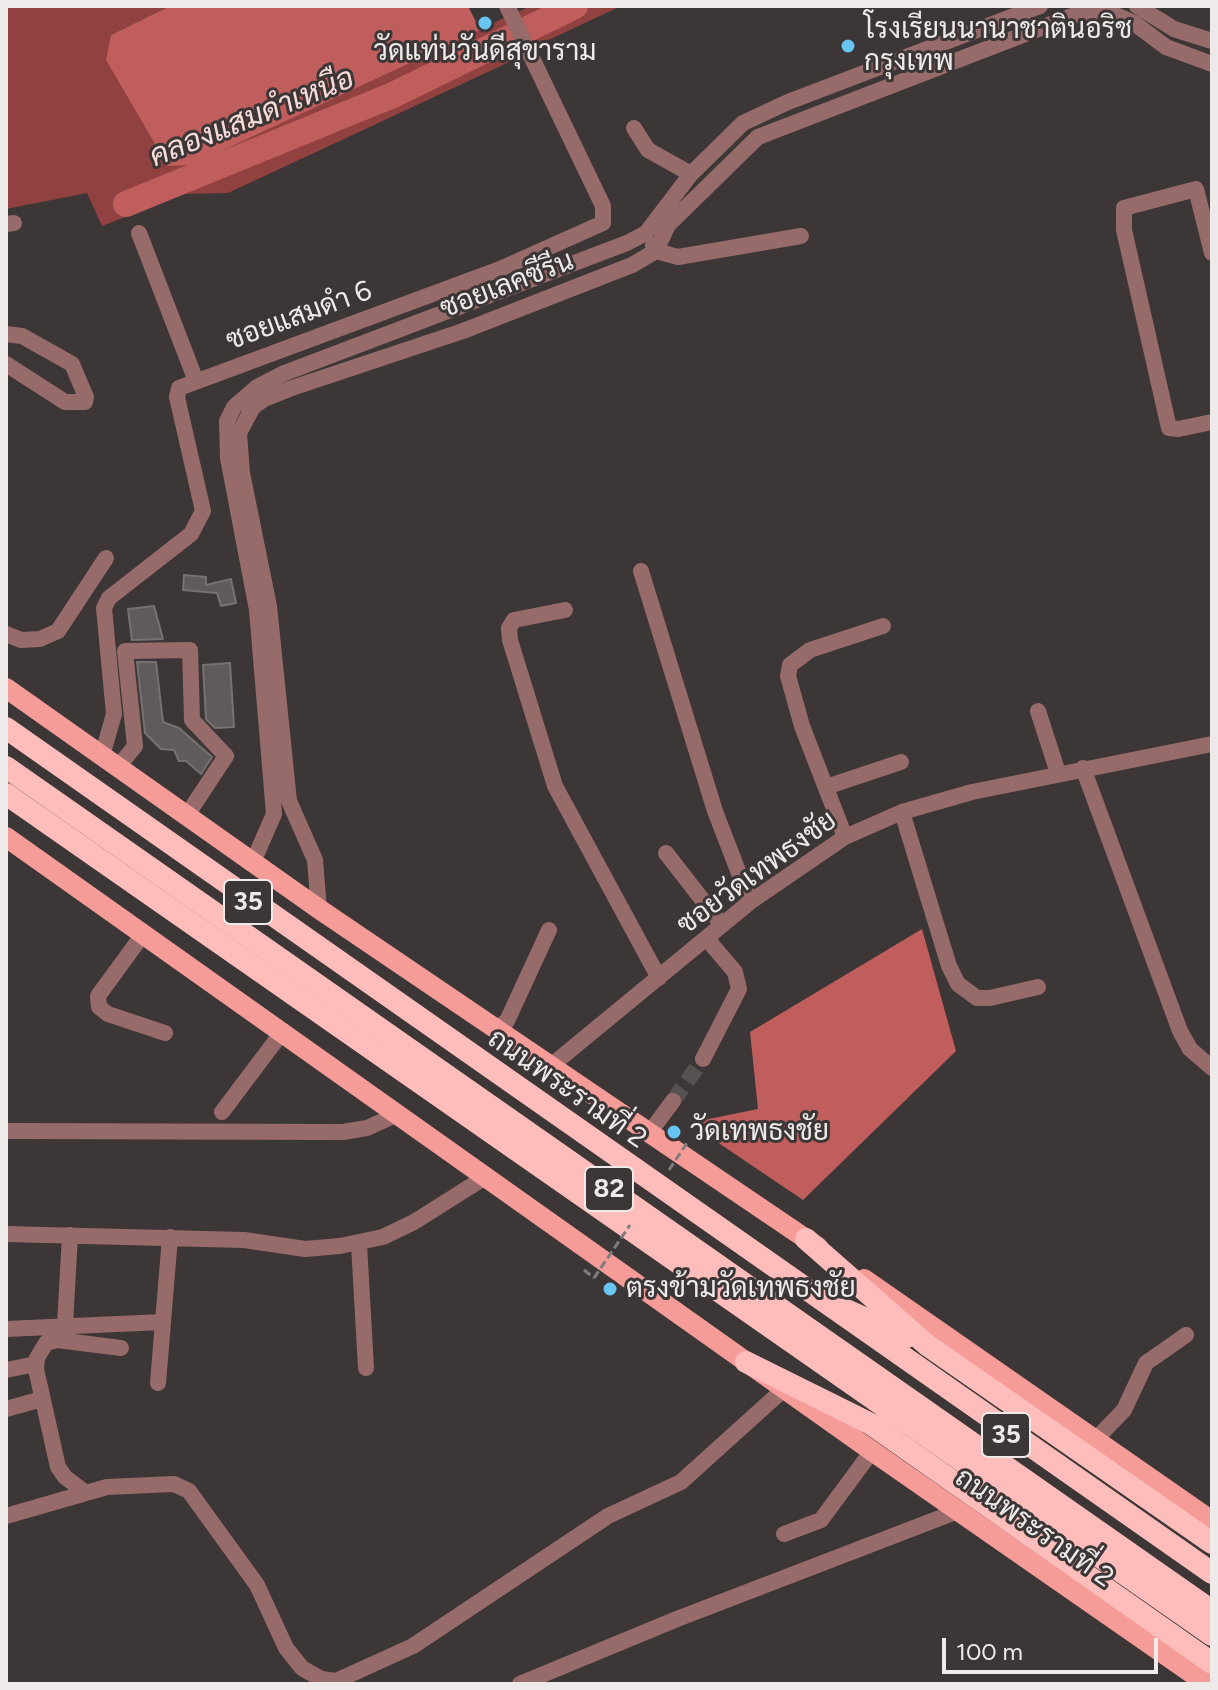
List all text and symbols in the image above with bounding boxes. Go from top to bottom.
place label: โรงเรียนนานาชาตินอริช กรุงเทพ [864,13,1132,79]
marker: วัดแท่นวันดีสุขาราม [476,14,494,32]
place label: วัดแท่นวันดีสุขาราม [374,35,596,69]
marker: โรงเรียนนานาชาตินอริช กรุงเทพ [839,37,857,55]
water label: คลองแสมดำเหนือ [145,61,359,175]
street label: ซอยเลคซีรีน [436,244,578,326]
street label: ซอยแสมดำ 6 [222,274,376,358]
street label: ซอยวัดเทพธงชัย [671,804,843,942]
road number: 35 [224,880,272,924]
street label: ถนนพระรามที่ 2 [481,1022,653,1156]
place label: วัดเทพธงชัย [690,1115,829,1149]
marker: วัดเทพธงชัย [665,1123,683,1141]
road number: 82 [585,1167,633,1211]
place label: ตรงข้ามวัดเทพธงชัย [626,1272,856,1306]
marker: ตรงข้ามวัดเทพธงชัย [601,1280,619,1298]
road number: 35 [982,1413,1030,1457]
street label: ถนนพระรามที่ 2 [948,1461,1120,1595]
scale bar [946,1622,1162,1672]
text: 100 m [956,1637,1023,1666]

